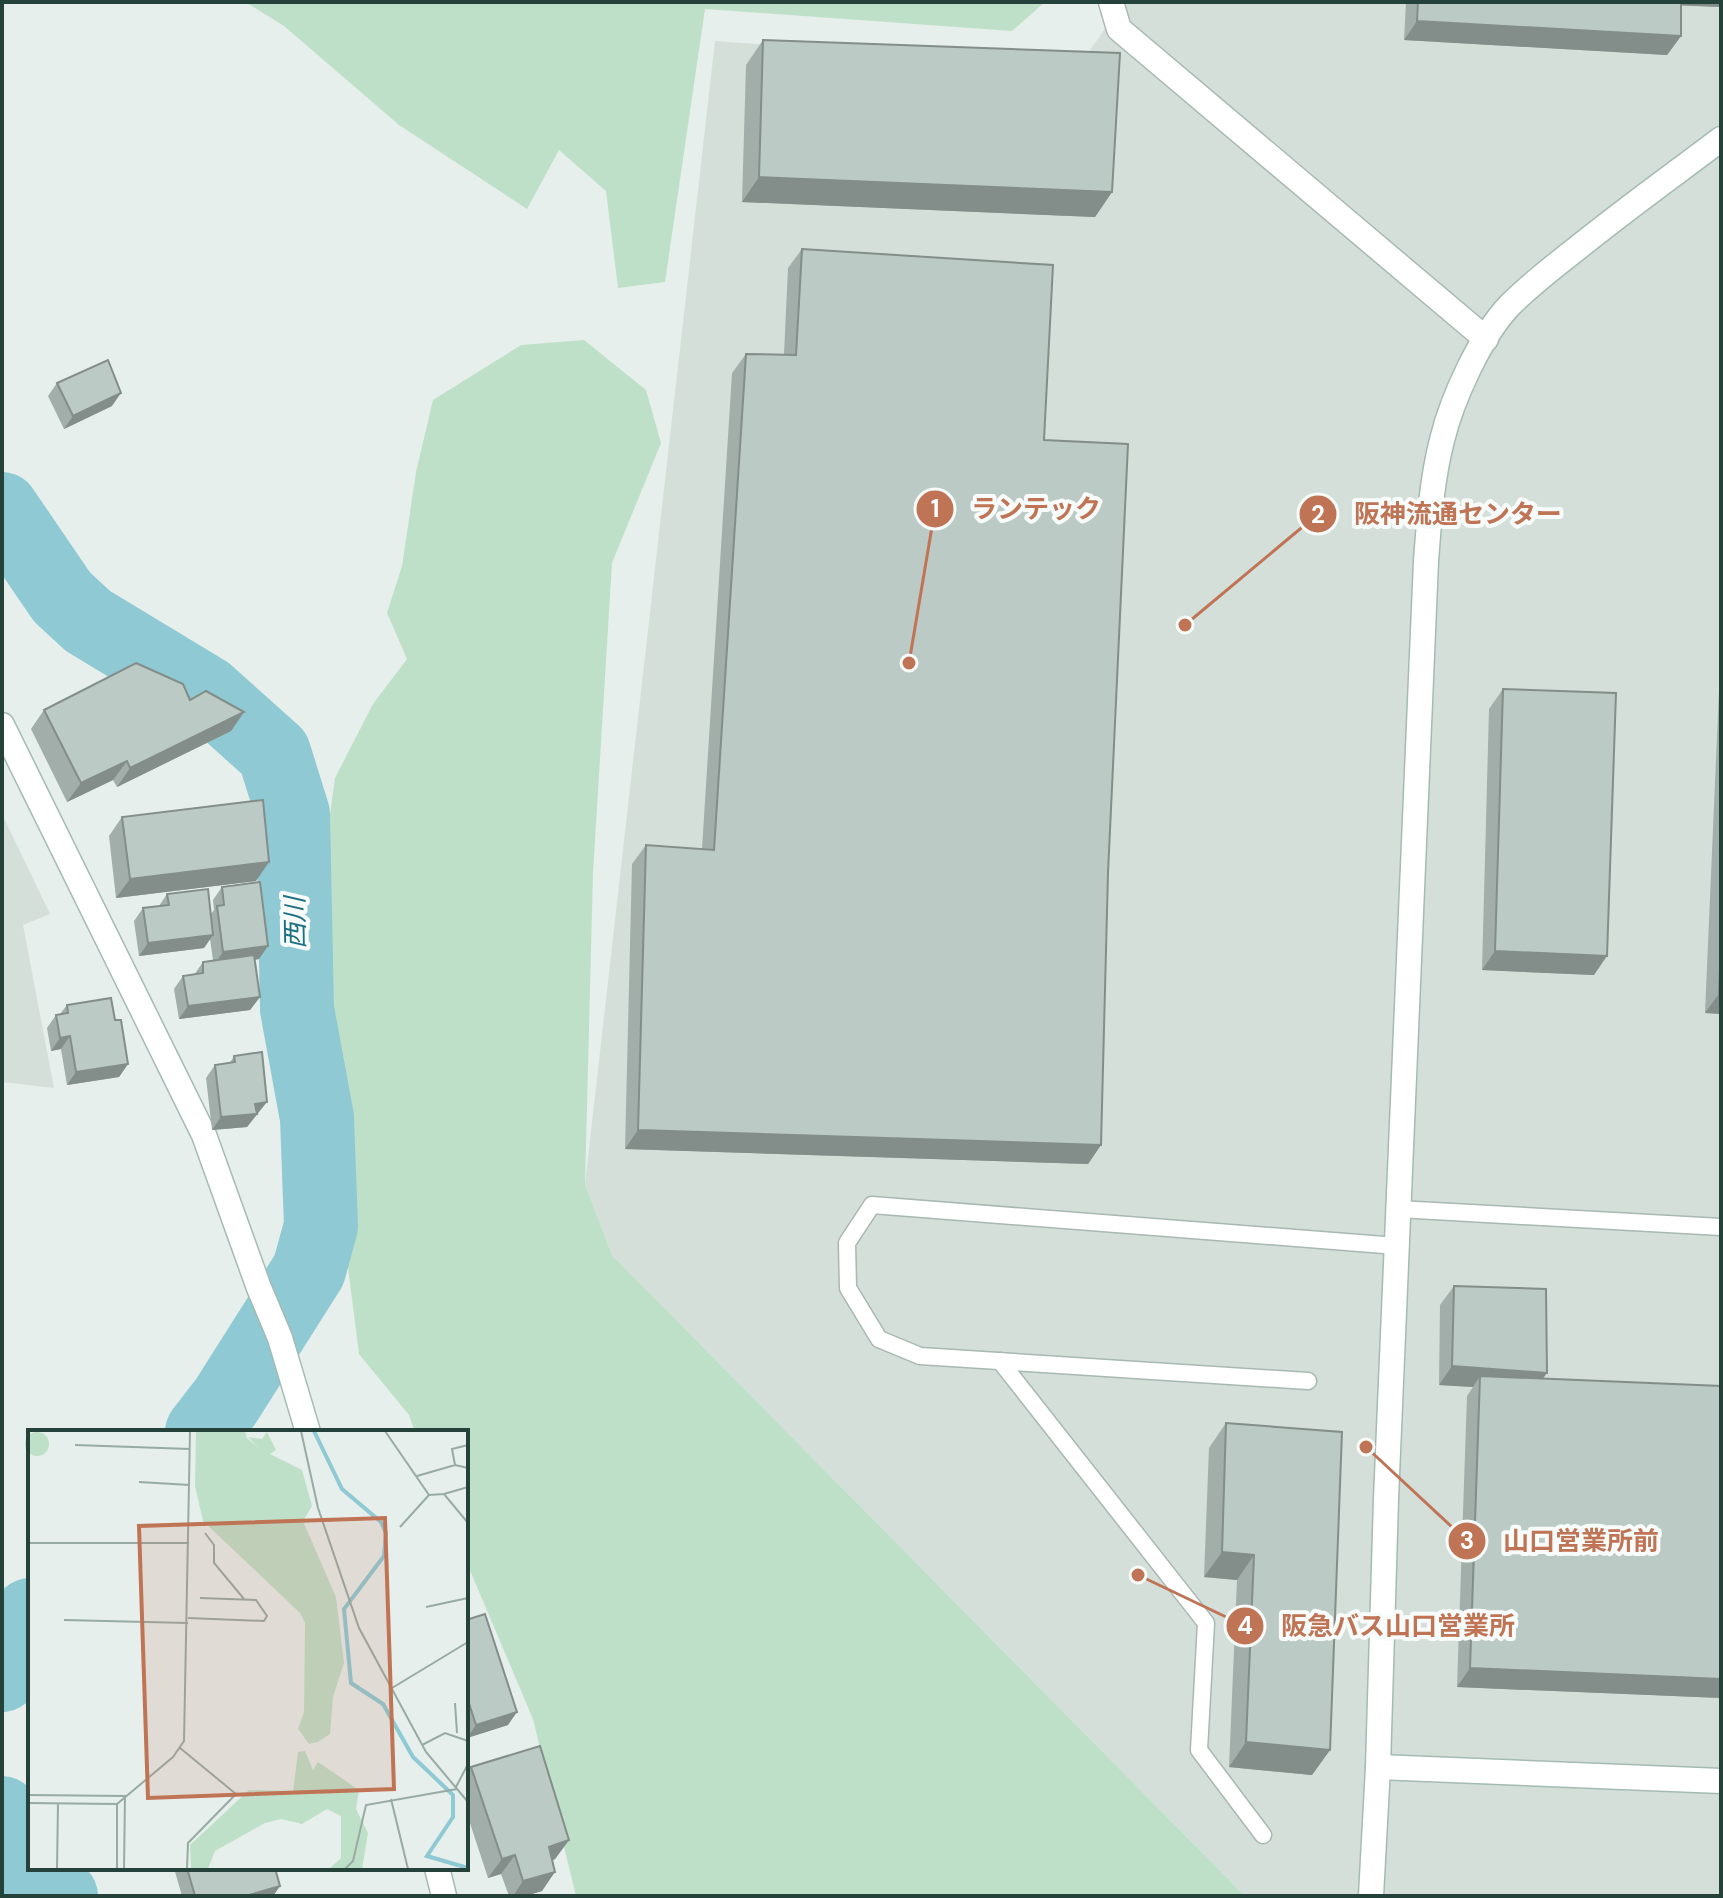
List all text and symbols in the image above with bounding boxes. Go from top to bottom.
callout: ランテック [915,484,1117,534]
callout: 阪神流通センター [1298,489,1578,539]
text: ランテック [971,492,1101,526]
text: 1 [931,493,939,524]
text: 阪神流通センター [1354,497,1562,531]
text: 2 [1311,499,1325,530]
water label: 西川 [277,894,312,949]
inset map [28,1430,468,1870]
callout: 山口営業所前 [1447,1516,1675,1566]
text: 山口営業所前 [1503,1524,1659,1558]
text: 3 [1460,1525,1474,1556]
callout: 阪急バス山口営業所 [1225,1601,1531,1651]
text: 阪急バス山口営業所 [1281,1609,1515,1643]
text: 4 [1237,1610,1253,1641]

